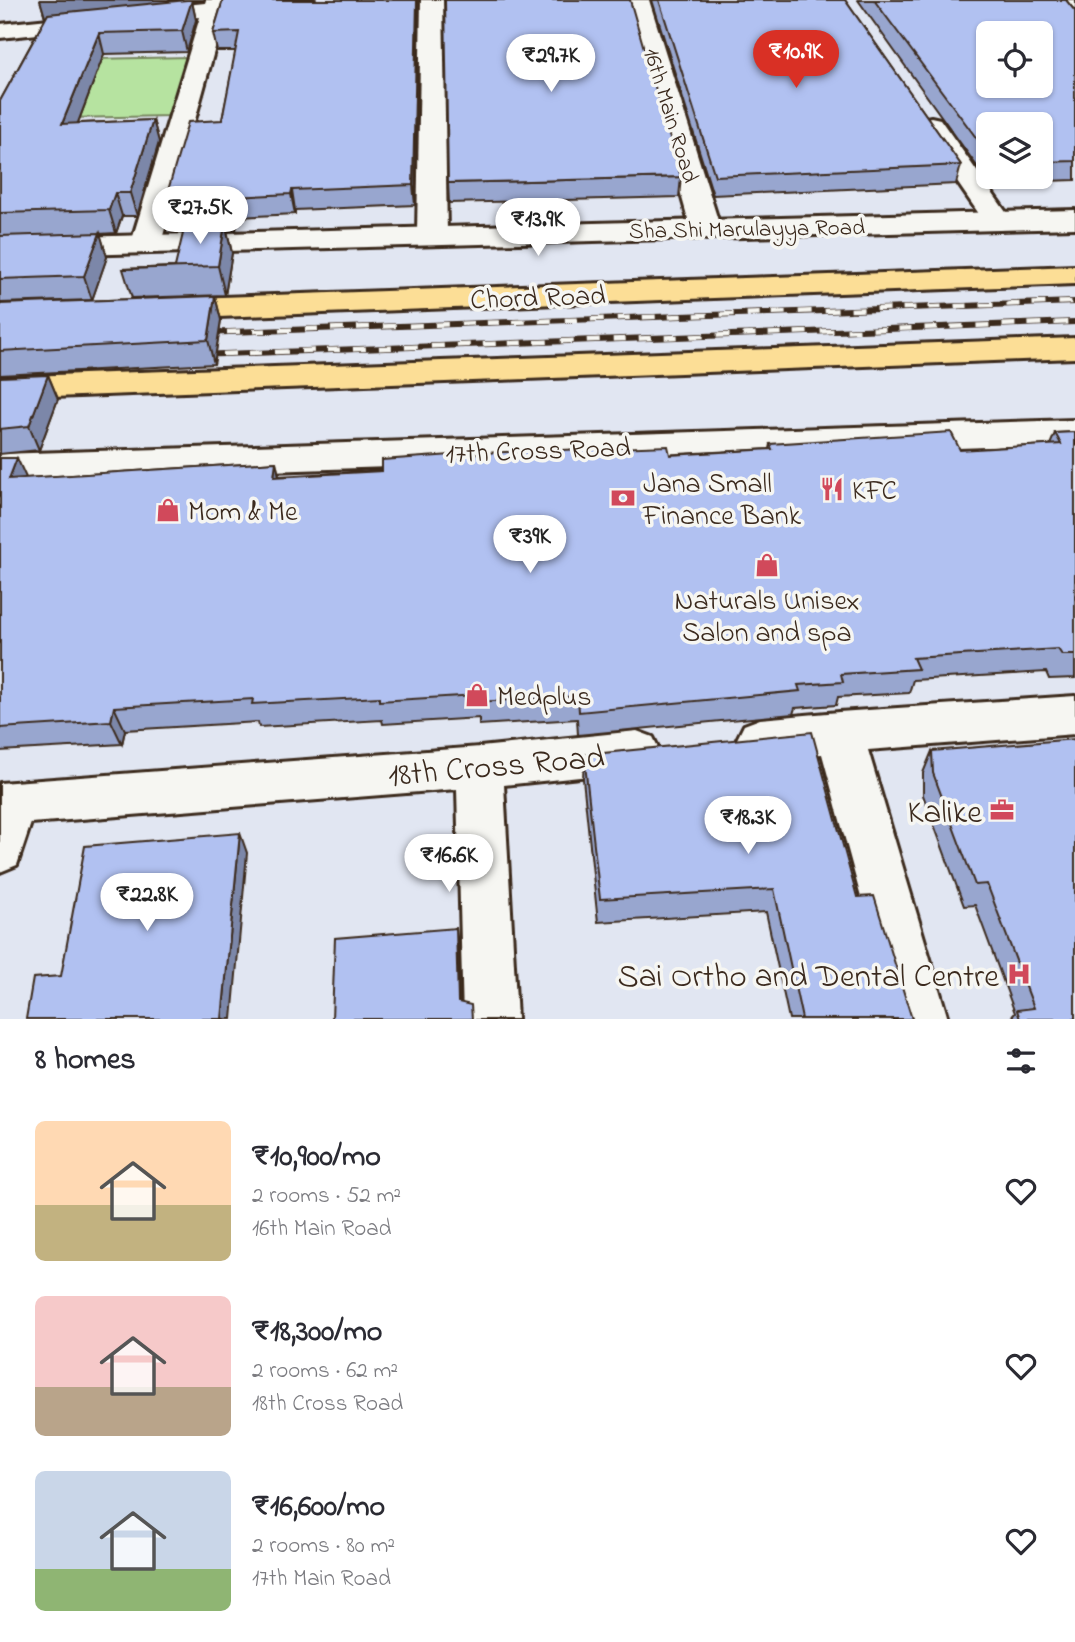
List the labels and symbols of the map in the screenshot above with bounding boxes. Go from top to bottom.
pin: ₹10.9K [739,31,853,90]
pin: ₹29.7K [494,34,608,94]
street label: 16th Main Road [633,44,706,187]
pin: ₹27.5K [143,187,257,246]
pin: ₹13.9K [481,198,595,258]
street label: Sha Shi Marulayya Road [629,212,865,251]
street label: Chord Road [470,277,607,322]
street label: 17th Cross Road [445,429,632,476]
place label: Jana Small Finance Bank [642,465,802,538]
place label: KFC [852,472,897,513]
restaurant icon: KFC [818,475,846,503]
bank icon: Jana Small Finance Bank [609,484,637,512]
place label: Mom & Me [188,493,298,534]
shop icon: Mom & Me [154,496,182,524]
pin: ₹39K [489,516,571,575]
shop icon: Naturals Unisex Salon and spa [753,551,781,579]
place label: Naturals Unisex Salon and spa [675,582,860,655]
place label: Medplus [497,678,592,719]
shop icon: Medplus [463,681,491,709]
street label: 18th Cross Road [386,735,607,801]
place label: Kalike [907,790,982,838]
pin: ₹18.3K [691,796,805,856]
office icon: Kalike [988,796,1016,824]
pin: ₹16.6K [392,834,506,894]
pin: ₹22.8K [90,874,204,933]
place label: Sai Ortho and Dental Centre [618,954,999,1002]
hospital icon: Sai Ortho and Dental Centre [1005,960,1033,988]

